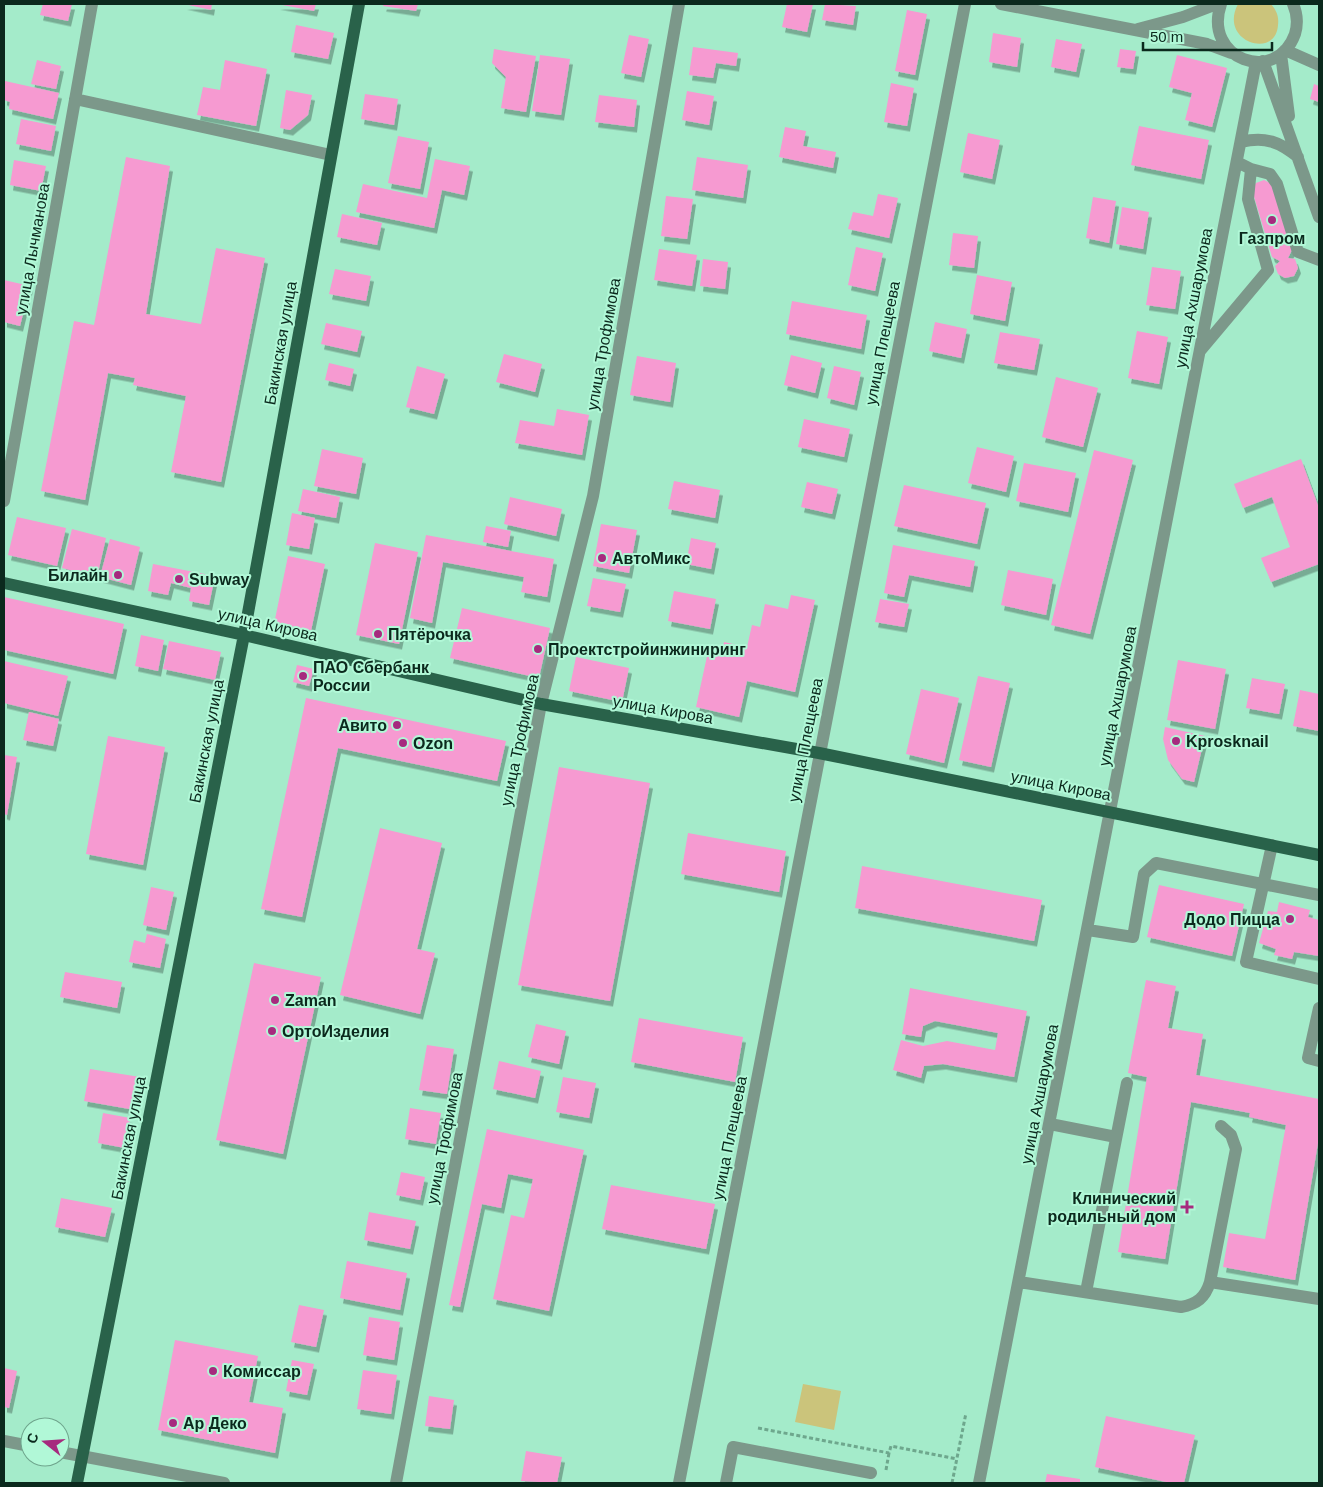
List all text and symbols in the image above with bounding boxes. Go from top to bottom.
scale bar [1143,20,1272,52]
text: 50 m [1150,28,1183,45]
street label: улица Лычманова [13,182,52,316]
marker: Газпром [1266,214,1278,226]
street label: улица Ахшарумова [1172,226,1215,370]
place label: Газпром [1239,230,1305,247]
street label: улица Трофимова [583,276,624,412]
street label: улица Плещеева [862,279,903,407]
street label: Бакинская улица [261,280,300,406]
place label: АвтоМикс [612,550,691,567]
marker: АвтоМикс [596,552,608,564]
place label: Билайн [48,567,108,584]
marker: Билайн [112,569,124,581]
place label: Subway [189,571,250,588]
marker: Subway [173,573,185,585]
street label: улица Кирова [216,605,319,644]
street label: улица Ахшарумова [1096,624,1139,768]
place label: Пятёрочка [388,626,471,643]
marker: Пятёрочка [372,628,384,640]
place label: Проектстройинжиниринг [548,641,746,658]
marker: Проектстройинжиниринг [532,643,544,655]
place label: ПАО Сбербанк России [313,659,430,694]
marker: ПАО Сбербанк России [297,670,309,682]
street label: улица Трофимова [497,673,542,808]
street label: улица Плещеева [785,676,826,804]
street label: Бакинская улица [186,678,227,804]
street label: улица Кирова [611,692,715,727]
place label: Авито [338,717,387,734]
marker: Авито [391,719,403,731]
place label: Kprosknail [1186,733,1269,750]
place label: Ozon [413,735,453,752]
marker: Kprosknail [1170,735,1182,747]
marker: Ozon [397,737,409,749]
street label: улица Кирова [1009,767,1113,804]
place label: Додо Пицца [1184,911,1280,928]
marker: Додо Пицца [1284,913,1296,925]
place label: Zaman [285,992,337,1009]
marker: Zaman [269,994,281,1006]
street label: улица Ахшарумова [1018,1022,1061,1166]
place label: ОртоИзделия [282,1023,389,1040]
marker: ОртоИзделия [266,1025,278,1037]
street label: улица Трофимова [423,1070,466,1206]
street label: улица Плещеева [709,1074,750,1202]
street label: Бакинская улица [108,1075,149,1201]
place label: Клинический родильный дом [1048,1190,1176,1225]
marker: Клинический родильный дом [1180,1200,1194,1214]
place label: Комиссар [223,1363,301,1380]
marker: Комиссар [207,1365,219,1377]
place label: Ар Деко [183,1415,247,1432]
north arrow [20,1417,70,1467]
marker: Ар Деко [167,1417,179,1429]
text: С [23,1431,42,1445]

